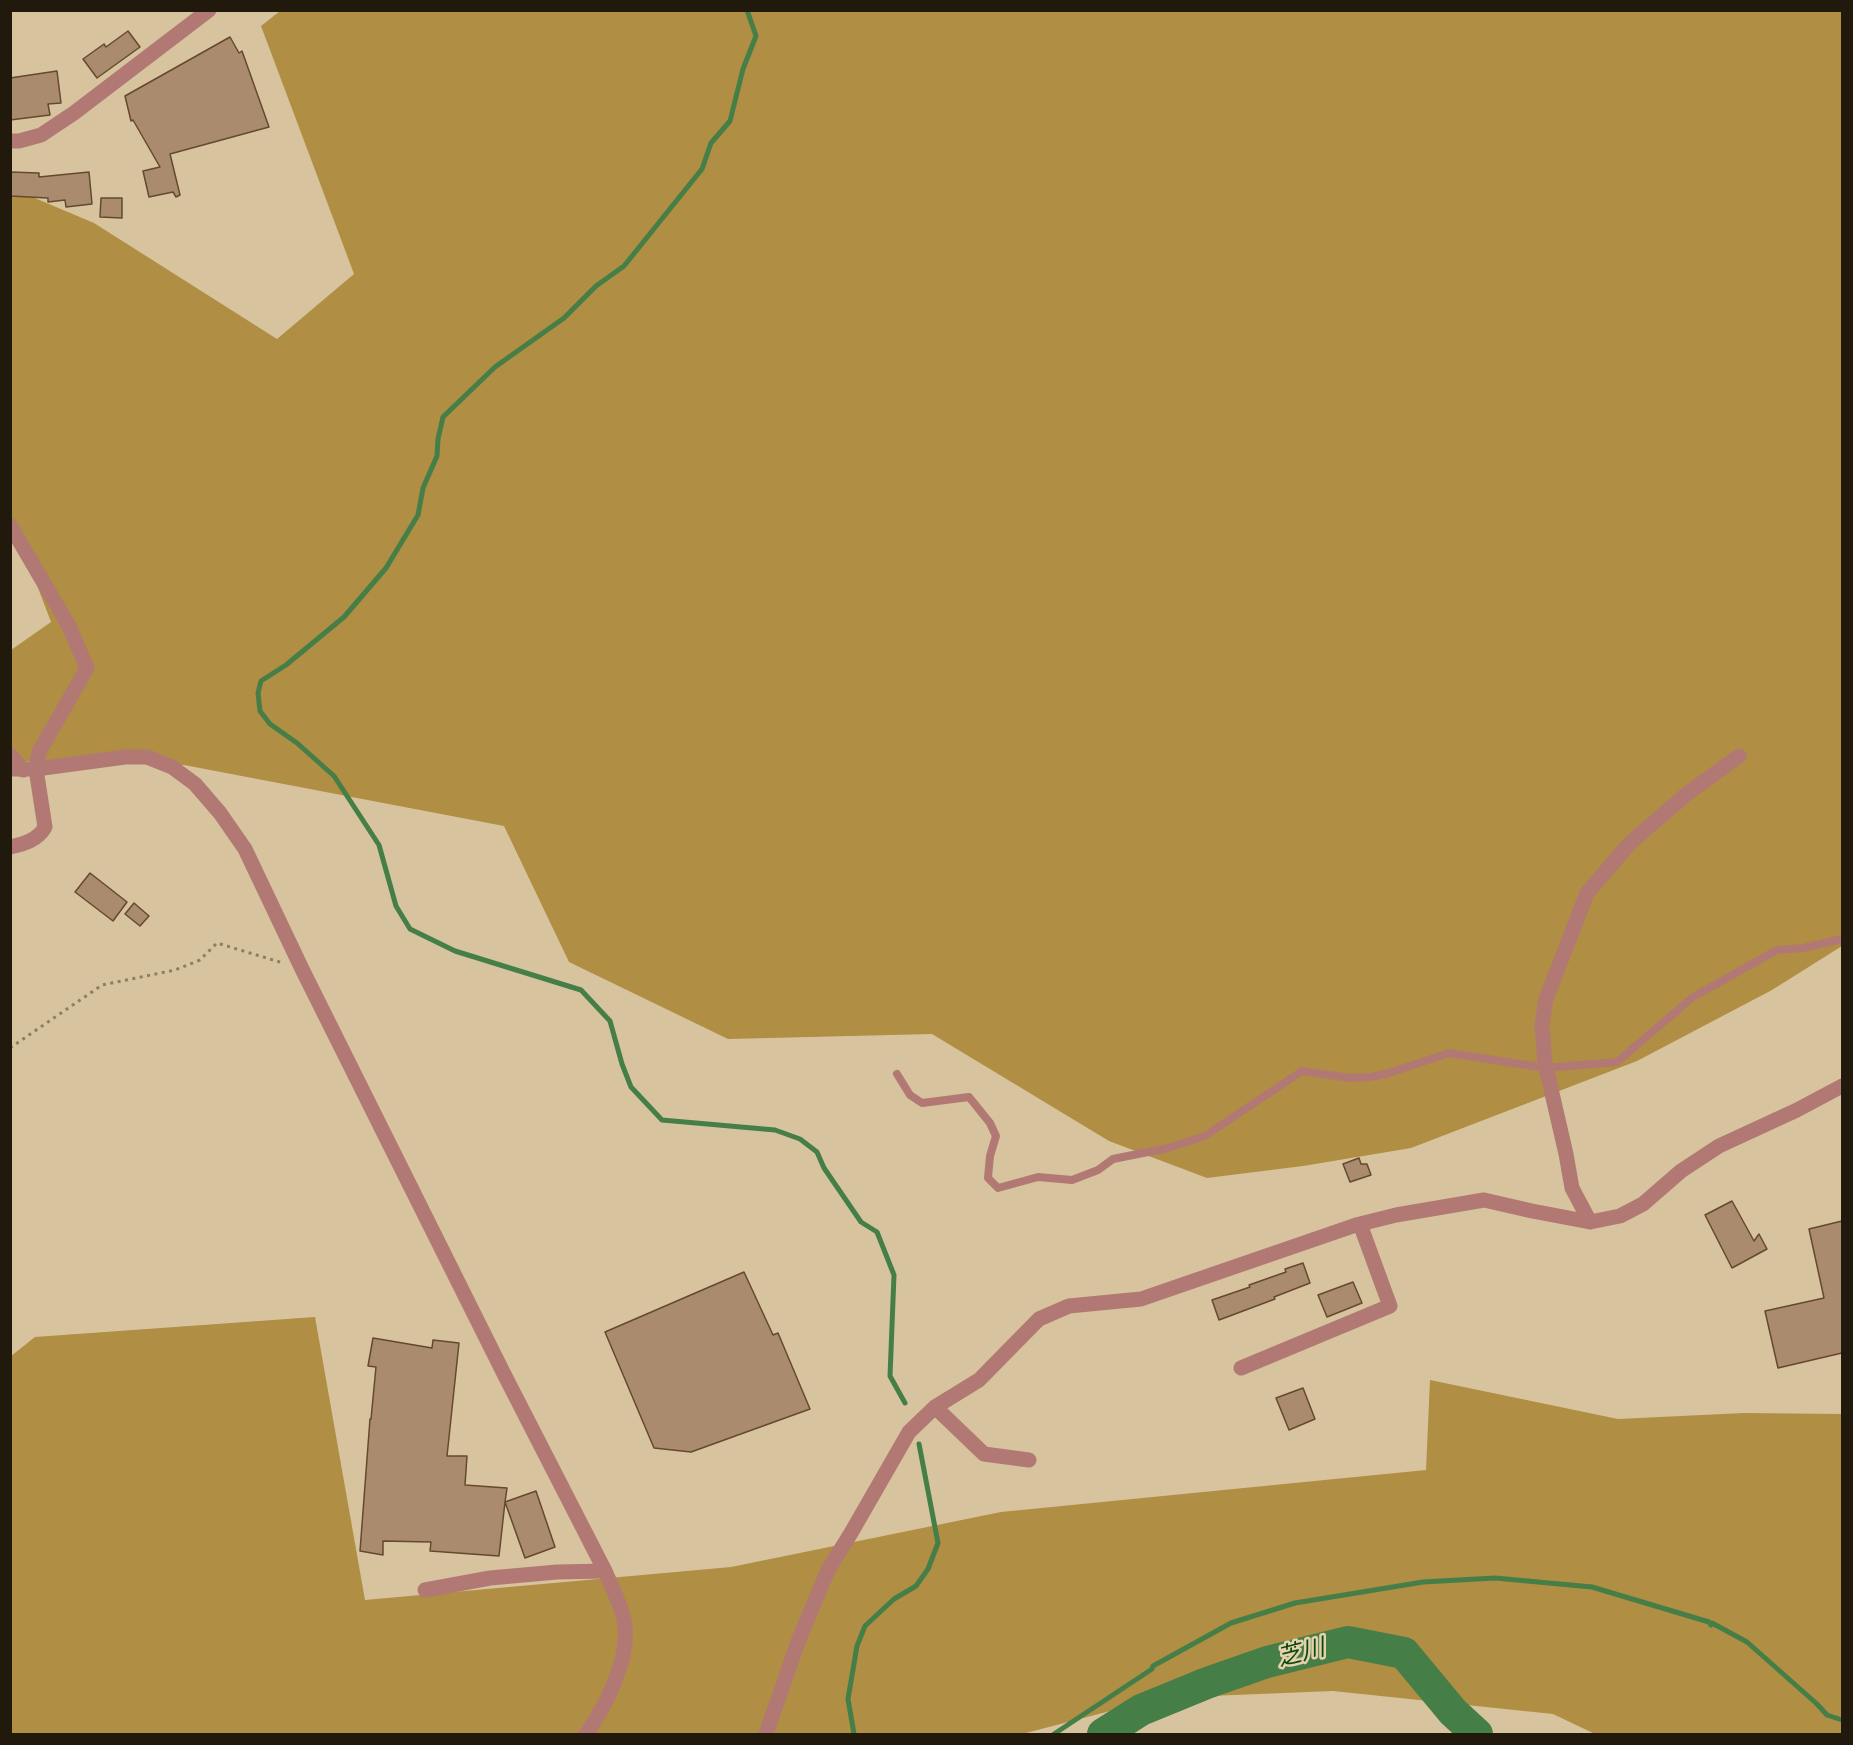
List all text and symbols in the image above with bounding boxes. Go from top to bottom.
water label: 芝川 [1274,1633,1328,1673]

